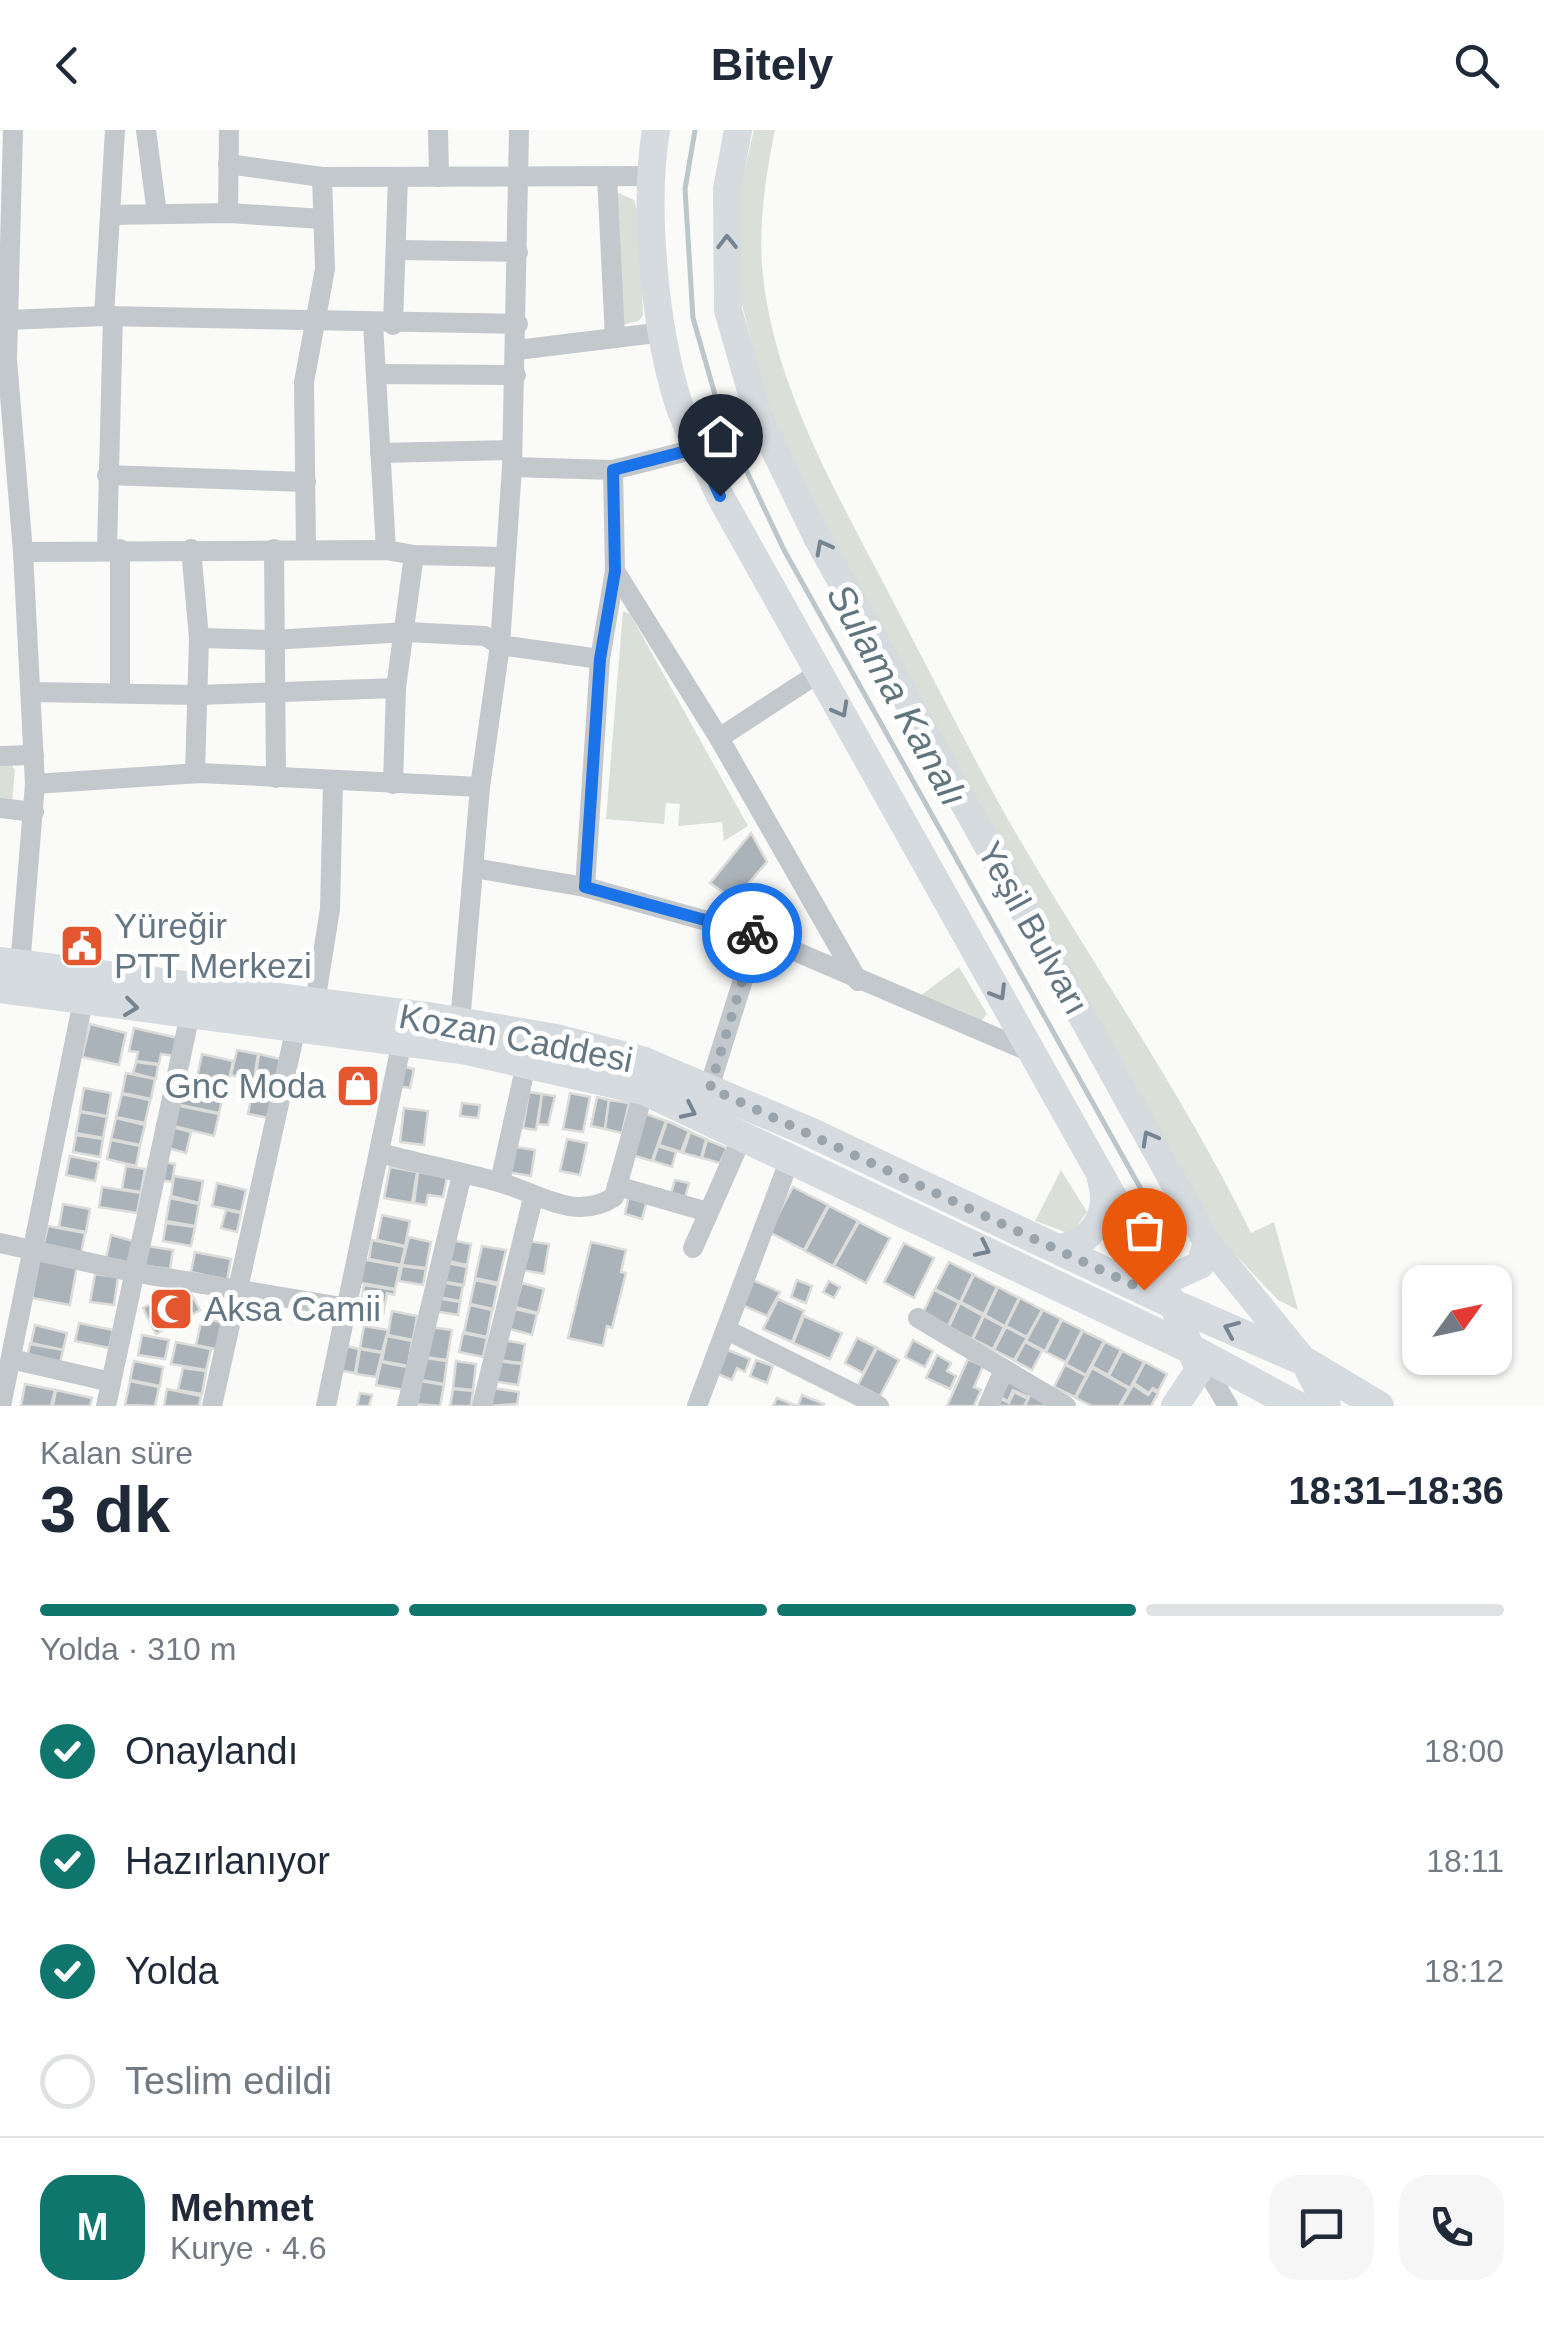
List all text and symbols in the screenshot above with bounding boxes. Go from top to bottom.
icon: back [40,38,95,93]
icon: search [1449,38,1504,93]
text: Bitely [711,39,833,90]
one-way arrow [717,233,738,249]
pin [678,394,763,497]
icon: home [693,409,748,464]
one-way arrow [816,540,835,558]
water label: Sulama Kanalı [819,577,975,813]
one-way arrow [828,699,848,717]
street label: Yeşil Bulvarı [970,835,1097,1021]
courier [702,883,802,983]
place label: Yüreğir PTT Merkezi [114,906,312,985]
icon: bike [725,906,780,961]
public building icon: Yüreğir PTT Merkezi [59,923,105,969]
one-way arrow [987,982,1007,1000]
one-way arrow [124,996,140,1017]
street label: Kozan Caddesi [396,996,636,1079]
shop icon: Gnc Moda [335,1063,381,1109]
place label: Gnc Moda [165,1066,327,1105]
one-way arrow [679,1098,697,1118]
one-way arrow [1142,1131,1162,1149]
pin [1102,1188,1187,1291]
icon: bag [1117,1203,1172,1258]
one-way arrow [973,1237,991,1257]
north arrow [1402,1265,1512,1375]
map controls [1402,1265,1512,1375]
mosque icon: Aksa Camii [148,1286,194,1332]
place label: Aksa Camii [204,1289,381,1328]
one-way arrow [1223,1321,1241,1341]
text: Kalan süre [40,1435,193,1471]
text: 18:31–18:36 [1288,1470,1504,1512]
text: 3 dk [40,1473,170,1546]
text: Yolda · 310 m [40,1631,236,1667]
icon: check [40,1724,95,1779]
text: Onaylandı [125,1730,298,1772]
text: 18:00 [1424,1733,1504,1769]
icon: check [40,1834,95,1889]
text: Hazırlanıyor [125,1840,330,1882]
text: 18:11 [1426,1843,1504,1879]
icon: check [40,1944,95,1999]
text: Yolda [125,1950,219,1992]
text: 18:12 [1424,1953,1504,1989]
text: Teslim edildi [125,2060,332,2102]
button: chat [1269,2175,1374,2280]
button: phone [1399,2175,1504,2280]
text: Mehmet [170,2187,314,2229]
text: M [77,2206,108,2248]
text: Kurye · 4.6 [170,2230,327,2266]

